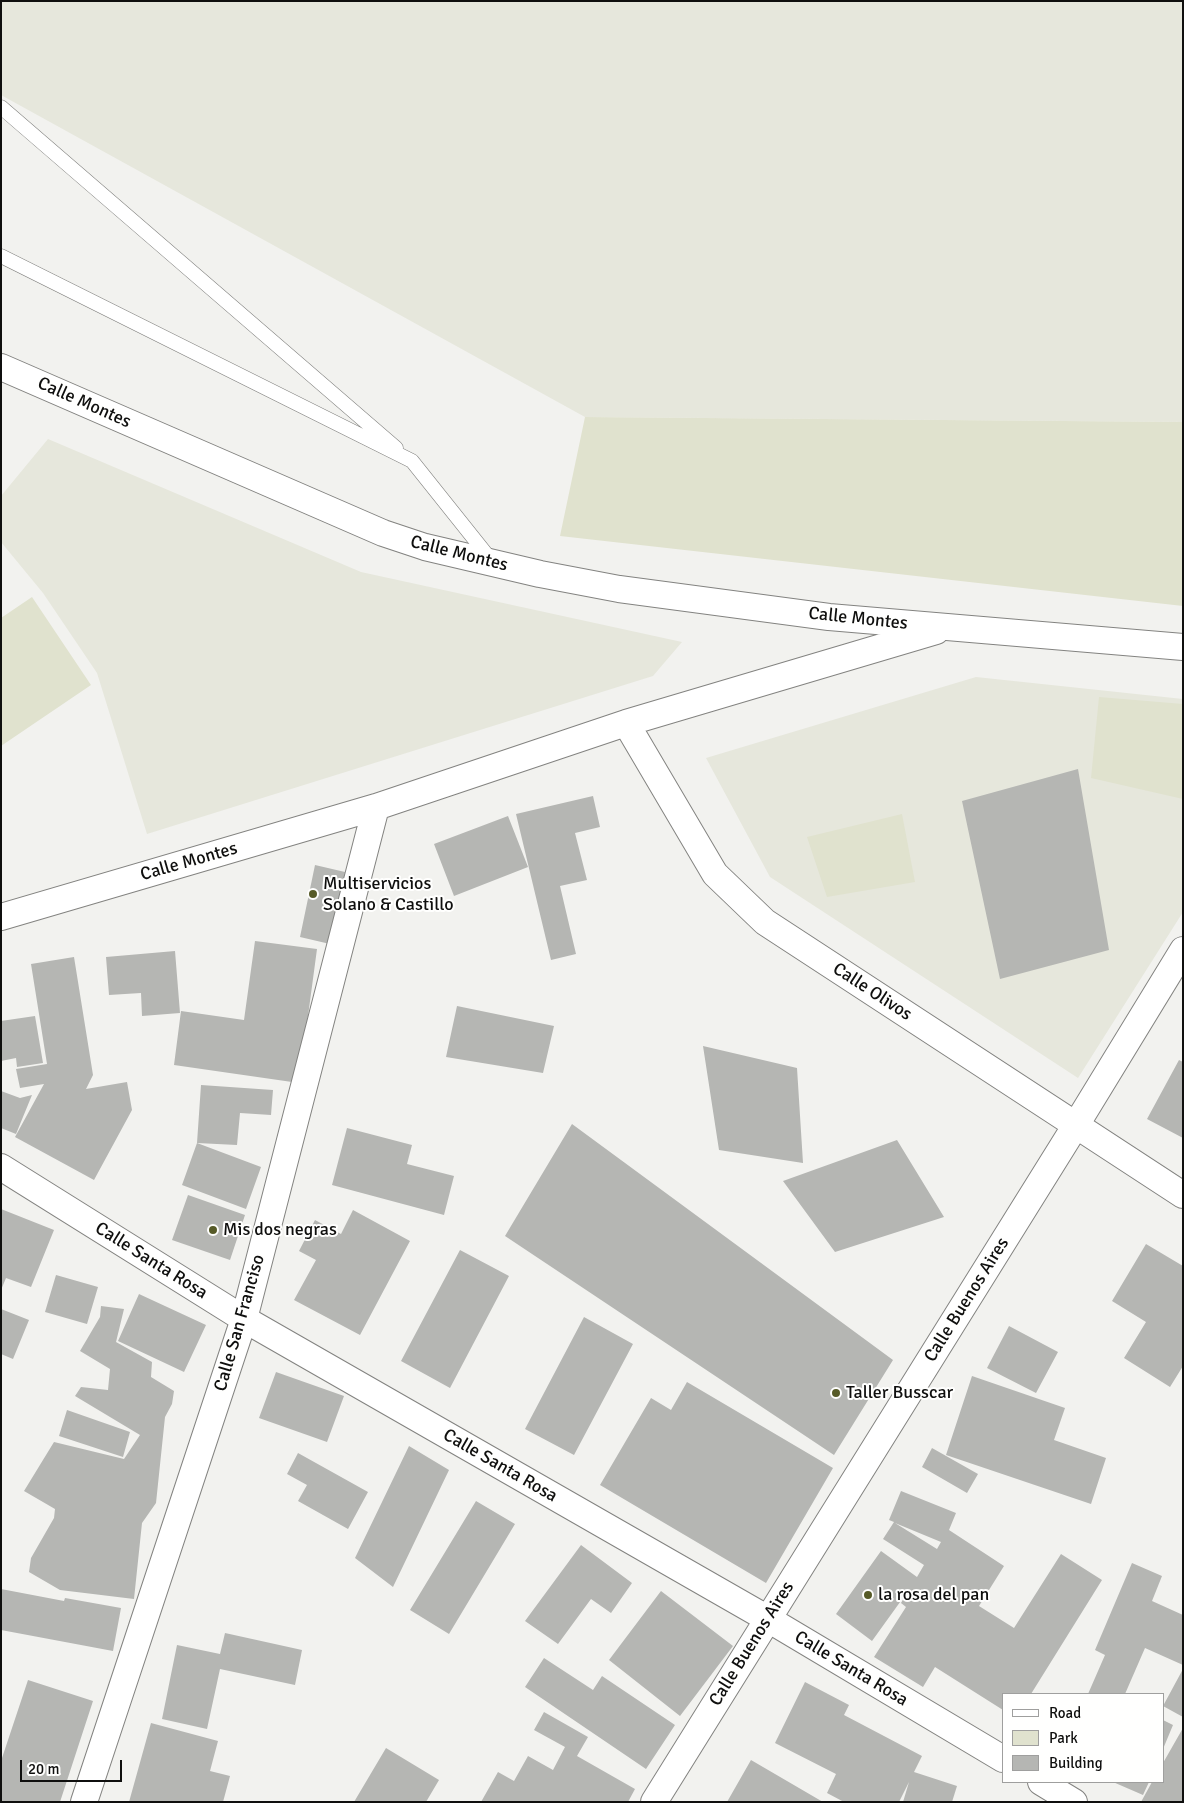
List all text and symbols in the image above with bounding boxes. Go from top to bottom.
street label: Calle Montes [34,373,134,433]
street label: Calle Montes [408,531,510,577]
street label: Calle Montes [807,603,909,635]
street label: Calle Montes [138,838,240,886]
place label: Multiservicios Solano & Castillo [323,873,454,916]
marker: Multiservicios Solano & Castillo [307,888,319,900]
street label: Calle Olivos [828,958,916,1026]
street label: Calle Santa Rosa [91,1218,211,1304]
place label: Mis dos negras [223,1219,337,1241]
marker: Mis dos negras [207,1224,219,1236]
street label: Calle Buenos Aires [920,1234,1014,1366]
street label: Calle San Franciso [210,1252,270,1394]
place label: Taller Busscar [846,1382,953,1404]
marker: Taller Busscar [830,1387,842,1399]
street label: Calle Santa Rosa [439,1425,561,1507]
street label: Calle Buenos Aires [705,1578,799,1710]
place label: la rosa del pan [878,1584,989,1606]
marker: la rosa del pan [862,1589,874,1601]
street label: Calle Santa Rosa [790,1627,912,1711]
legend [1002,1693,1164,1783]
text: Road [1049,1704,1081,1722]
text: Park [1049,1729,1078,1747]
scale bar [22,1750,125,1782]
text: Building [1049,1754,1103,1772]
text: 20 m [28,1760,59,1778]

